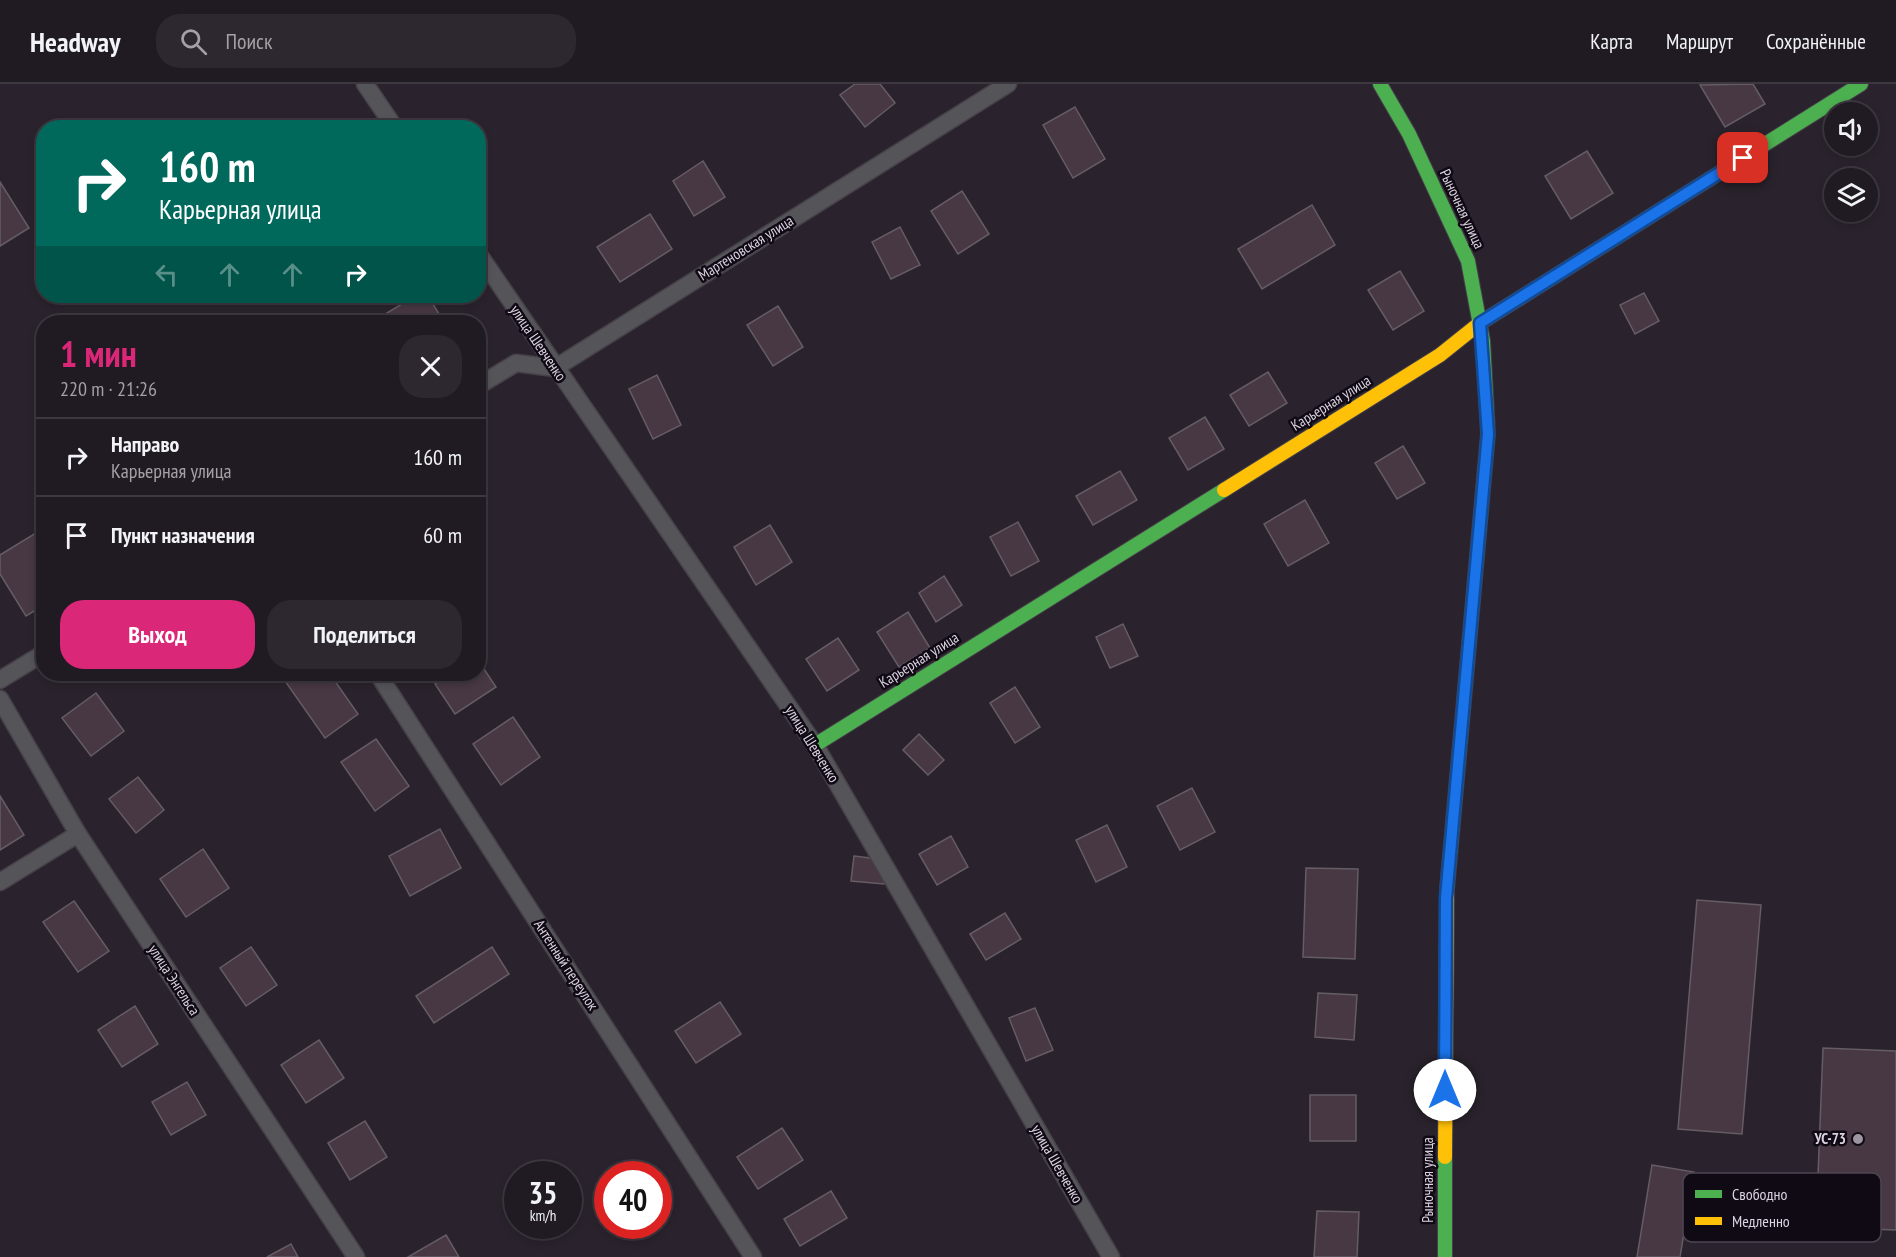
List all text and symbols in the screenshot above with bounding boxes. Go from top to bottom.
search box [156,14,576,68]
text: Headway [30,23,120,60]
icon: search [177,25,210,58]
text: Поиск [225,27,272,55]
text: Карта [1590,28,1633,55]
text: Маршрут [1666,28,1733,55]
text: Сохранённые [1766,28,1866,55]
map controls [1824,102,1878,222]
button: sound [1824,102,1878,156]
pin [1717,132,1768,183]
text: 160 m [159,139,256,194]
icon: arrive [1726,141,1759,174]
icon: right [60,144,138,222]
street label: Рыночная улица [1436,166,1489,252]
button: layers [1824,168,1878,222]
text: Карьерная улица [159,192,322,226]
street label: Мартеновская улица [695,211,797,284]
icon: left [150,258,183,291]
icon: ahead [213,258,246,291]
icon: ahead [276,258,309,291]
icon: right [339,258,372,291]
street label: улица Шевченко [506,301,571,384]
text: 1 мин [60,330,137,377]
button: close [399,335,462,398]
street label: Карьерная улица [1287,371,1374,435]
text: 220 m · 21:26 [60,376,157,402]
text: Направо [111,430,179,458]
icon: right [60,441,93,474]
text: 160 m [413,443,462,471]
text: Карьерная улица [111,458,231,484]
icon: arrive [60,519,93,552]
text: Пункт назначения [111,521,255,549]
text: 60 m [423,521,462,549]
button: Выход [60,600,255,669]
button: Поделиться [267,600,462,669]
street label: Карьерная улица [875,628,962,692]
street label: улица Шевченко [781,702,844,786]
street label: Антенный переулок [530,916,603,1014]
street label: улица Энгельса [144,941,204,1019]
position arrow [1413,1058,1477,1122]
street label: улица Шевченко [1027,1121,1088,1206]
place label: УС-73 [1813,1129,1846,1148]
marker: УС-73 [1851,1132,1865,1146]
street label: Рыночная улица [1418,1137,1437,1223]
speed limit sign: 40 [594,1161,672,1239]
text: 35 [529,1173,557,1212]
legend [1683,1173,1881,1242]
text: Свободно [1732,1184,1787,1204]
text: km/h [530,1206,556,1225]
text: Медленно [1732,1211,1790,1231]

